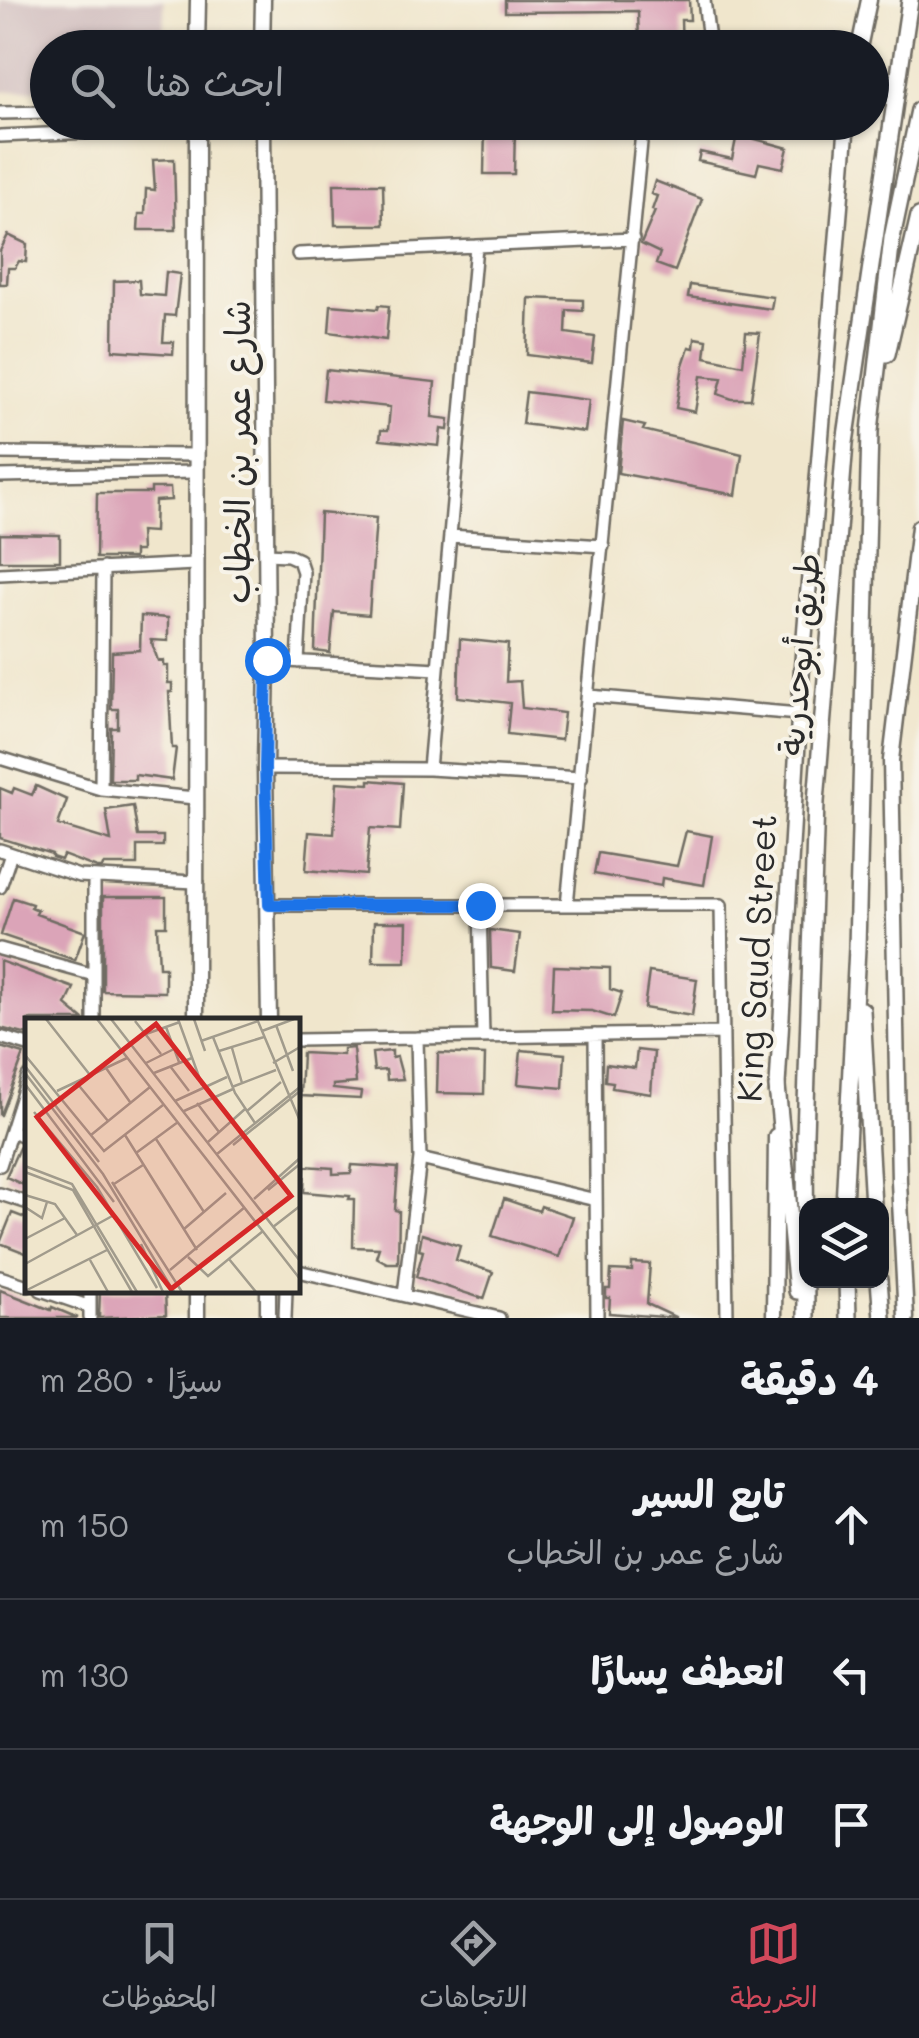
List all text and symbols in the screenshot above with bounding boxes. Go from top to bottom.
search box [30,30,889,140]
text: ابحث هنا [145,56,284,106]
icon: search [65,58,120,113]
street label: شارع عمر بن الخطاب [213,300,263,604]
street label: طريق أبوحدرية [766,551,832,757]
route start [245,638,291,684]
street label: King Saud Street [724,813,786,1103]
route end [458,883,504,929]
inset map [25,1018,300,1293]
map controls [799,1198,889,1288]
button: layers [799,1198,889,1288]
text: 4 دقيقة [740,1351,879,1406]
text: سيرًا · 280 m [40,1358,223,1400]
text: تابع السير [635,1468,784,1518]
icon: ahead [824,1497,879,1552]
text: 150 m [40,1503,128,1545]
text: شارع عمر بن الخطاب [507,1530,784,1572]
text: انعطف يسارًا [591,1645,784,1695]
icon: left [824,1647,879,1702]
text: 130 m [40,1653,129,1695]
text: الوصول إلى الوجهة [489,1795,784,1845]
icon: arrive [824,1797,879,1852]
tab: المحفوظات [101,1916,217,2022]
tab: الاتجاهات [419,1916,528,2022]
tab: الخريطة [730,1916,818,2022]

